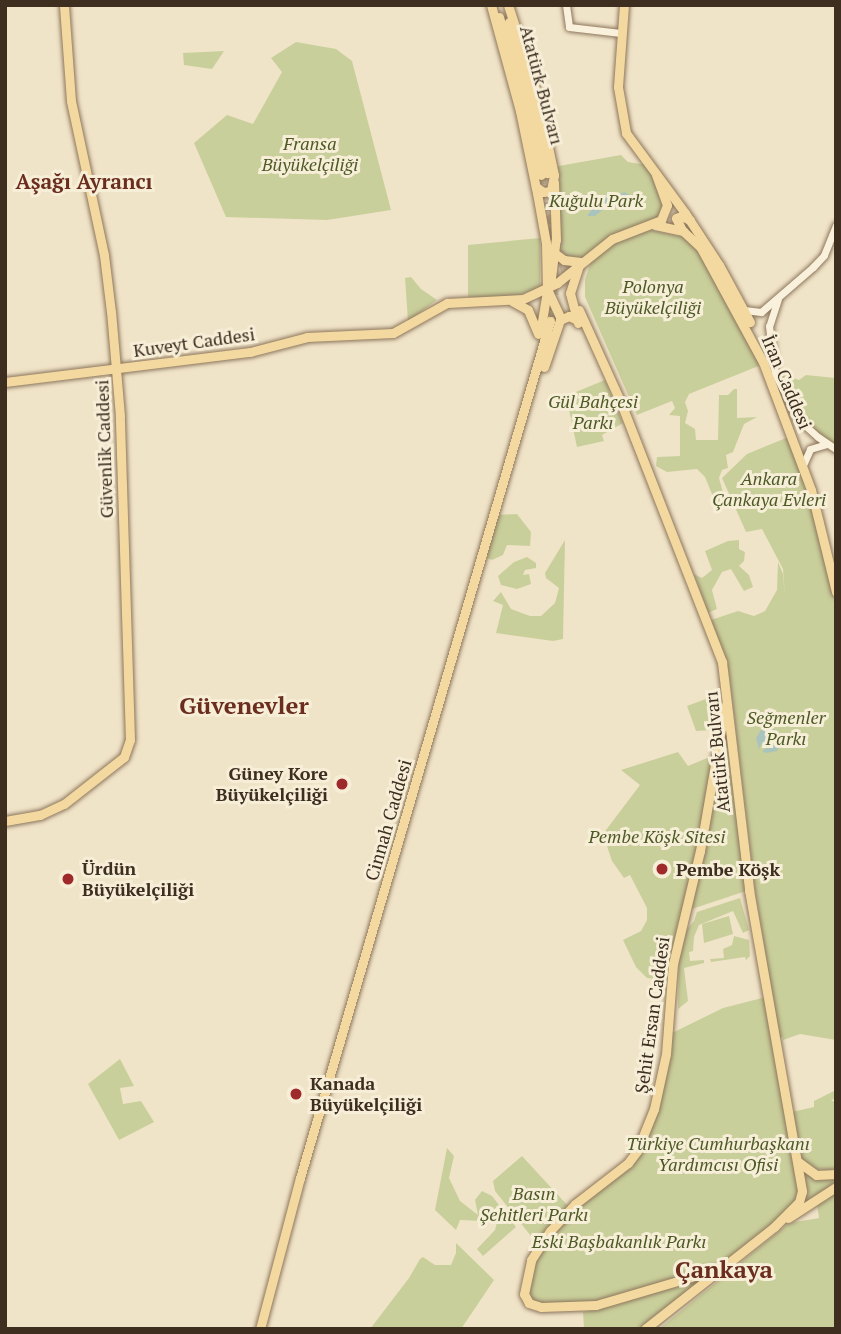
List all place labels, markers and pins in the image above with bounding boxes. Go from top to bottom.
place label: Güney Kore Büyükelçiliği [216,763,328,806]
marker: Güney Kore Büyükelçiliği [334,776,350,792]
place label: Ürdün Büyükelçiliği [82,858,194,900]
place label: Pembe Köşk [676,858,780,880]
marker: Pembe Köşk [654,861,670,877]
marker: Ürdün Büyükelçiliği [60,871,76,887]
place label: Kanada Büyükelçiliği [310,1073,422,1116]
marker: Kanada Büyükelçiliği [288,1086,304,1102]

